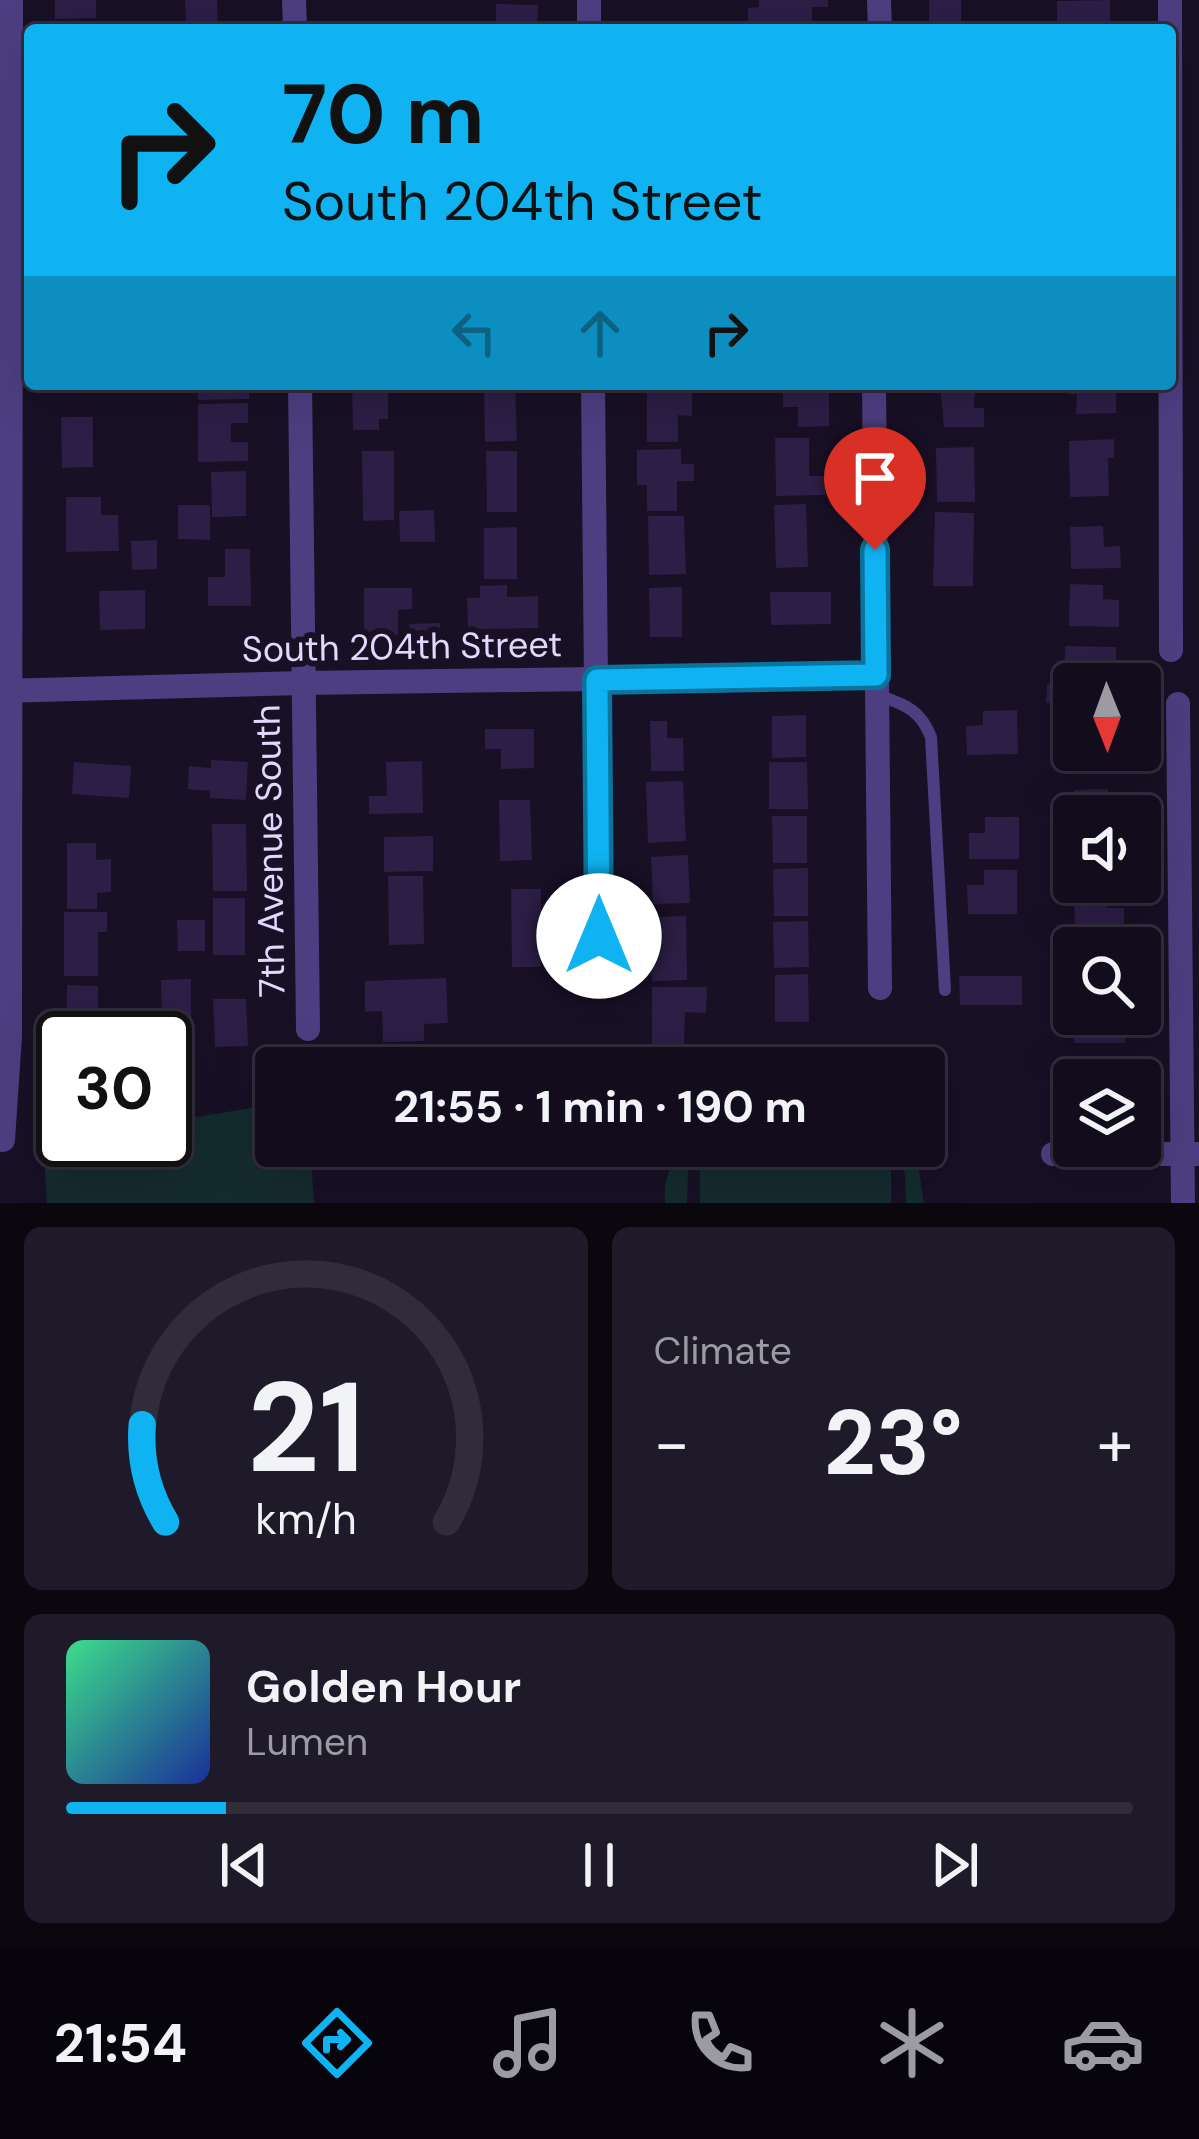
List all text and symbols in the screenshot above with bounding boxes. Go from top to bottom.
text: 70 m [282,60,485,169]
icon: right [84,72,240,228]
text: South 204th Street [282,166,763,237]
icon: left [441,300,507,366]
icon: ahead [567,300,633,366]
icon: right [693,300,759,366]
pin [824,427,926,550]
icon: arrive [842,445,908,511]
street label: South 204th Street [241,620,563,673]
north arrow [1053,663,1161,771]
map controls [1053,663,1161,1167]
street label: 7th Avenue South [243,704,296,998]
button: sound [1053,795,1161,903]
position arrow [536,873,662,999]
button: search [1053,927,1161,1035]
speed limit sign: 30 [36,1011,192,1167]
button: layers [1053,1059,1161,1167]
text: 21:55 · 1 min · 190 m [393,1077,807,1136]
text: Climate [654,1325,792,1376]
text: 21 [247,1347,364,1510]
text: 23° [824,1385,963,1502]
text: − [654,1401,690,1486]
text: + [1097,1401,1133,1486]
text: km/h [255,1490,356,1546]
text: Golden Hour [246,1657,521,1716]
text: Lumen [246,1716,368,1767]
icon: previous [211,1832,277,1898]
icon: pause [566,1832,632,1898]
icon: next [922,1832,988,1898]
icon: directions [295,2001,379,2085]
icon: music [486,2001,570,2085]
icon: phone [678,2001,762,2085]
icon: climate [870,2001,954,2085]
icon: car [1061,2001,1145,2085]
text: 21:54 [54,2008,187,2079]

